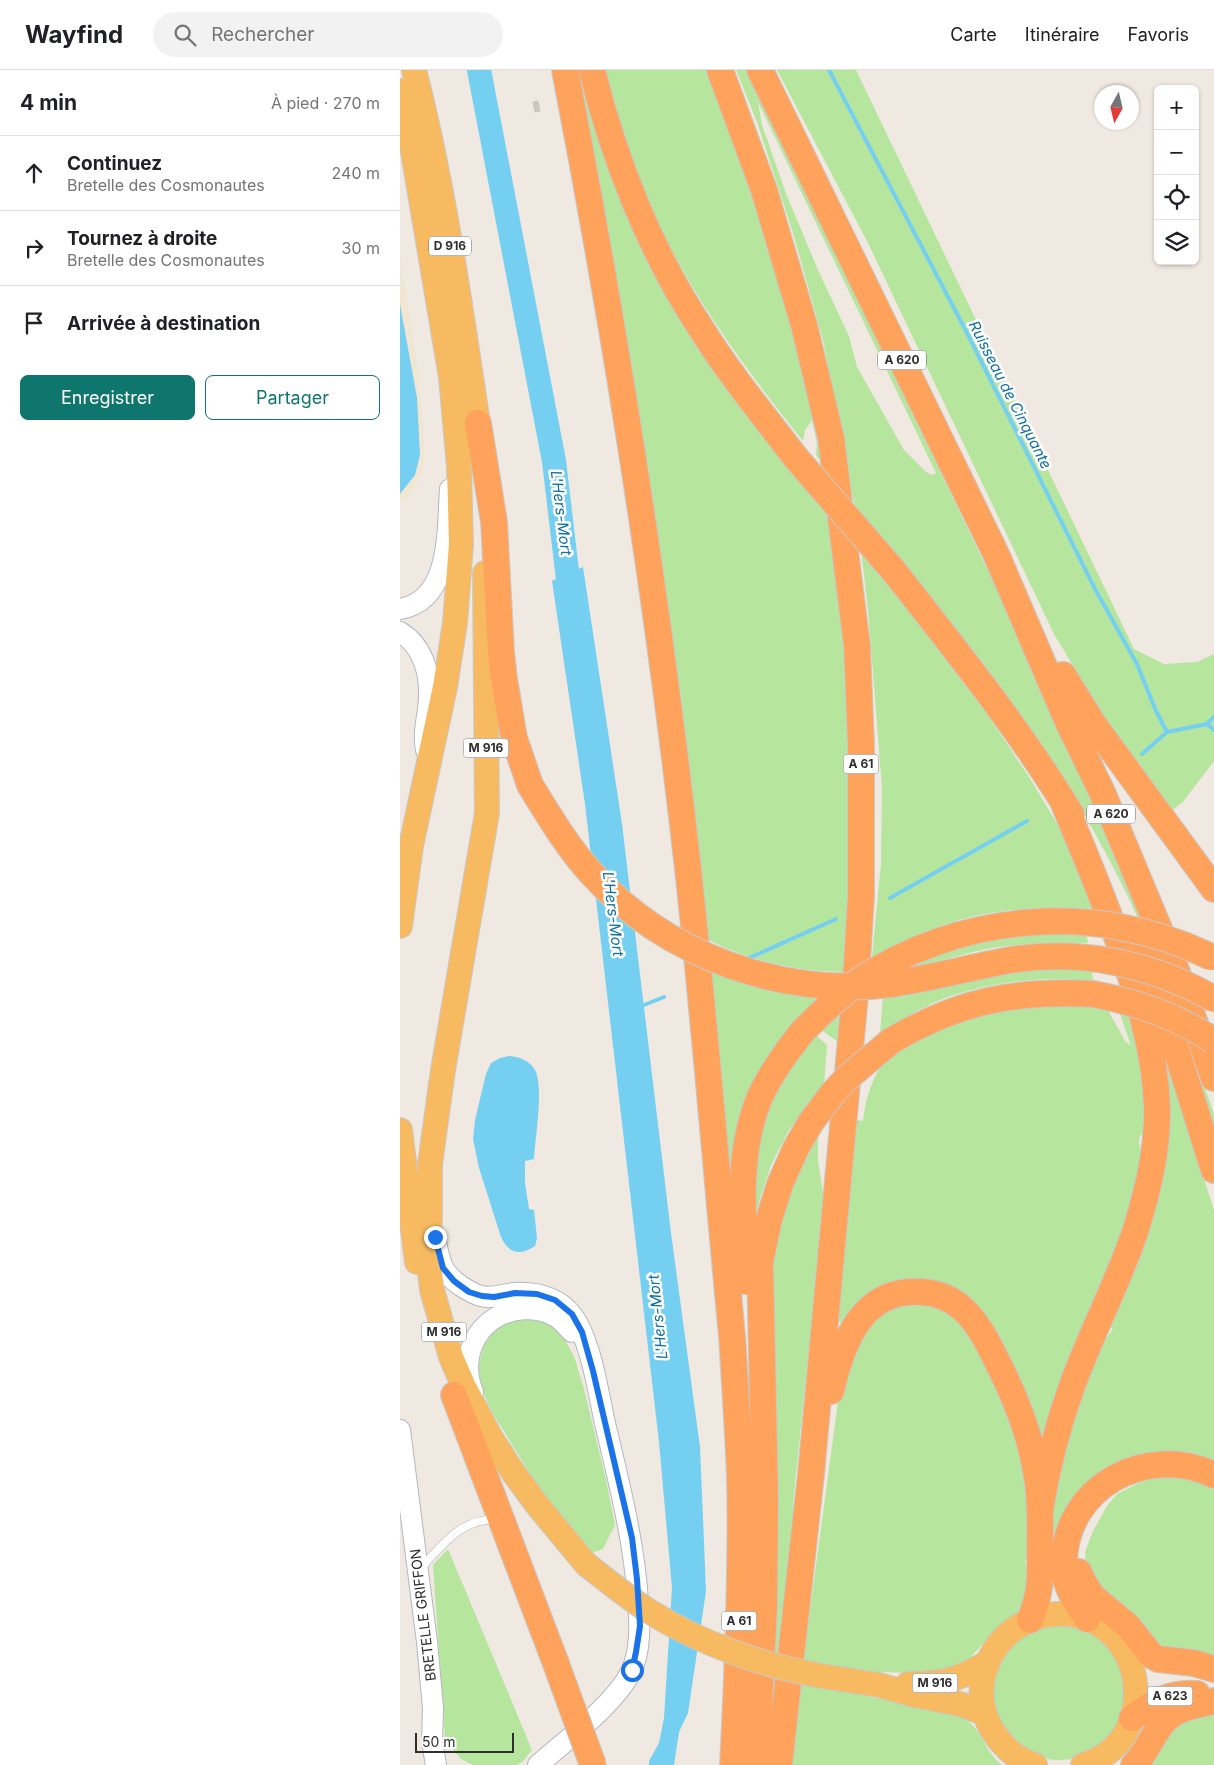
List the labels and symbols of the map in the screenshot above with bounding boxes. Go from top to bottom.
north arrow [1094,85,1139,130]
road number: D 916 [429,237,471,256]
water label: Ruisseau de Cinquante [965,317,1056,472]
road number: A 620 [878,350,926,370]
water label: L'Hers-Mort [547,469,576,557]
road number: M 916 [464,738,508,758]
road number: A 61 [844,754,878,774]
road number: A 620 [1087,804,1135,824]
water label: L'Hers-Mort [599,870,628,958]
route end [424,1226,447,1249]
water label: L'Hers-Mort [643,1273,671,1360]
road number: M 916 [422,1322,466,1342]
street label: BRETELLE GRIFFON [406,1548,439,1682]
road number: A 61 [722,1612,756,1630]
route start [621,1659,644,1682]
road number: M 916 [912,1674,958,1692]
road number: A 623 [1148,1686,1192,1705]
scale bar [415,1730,514,1753]

